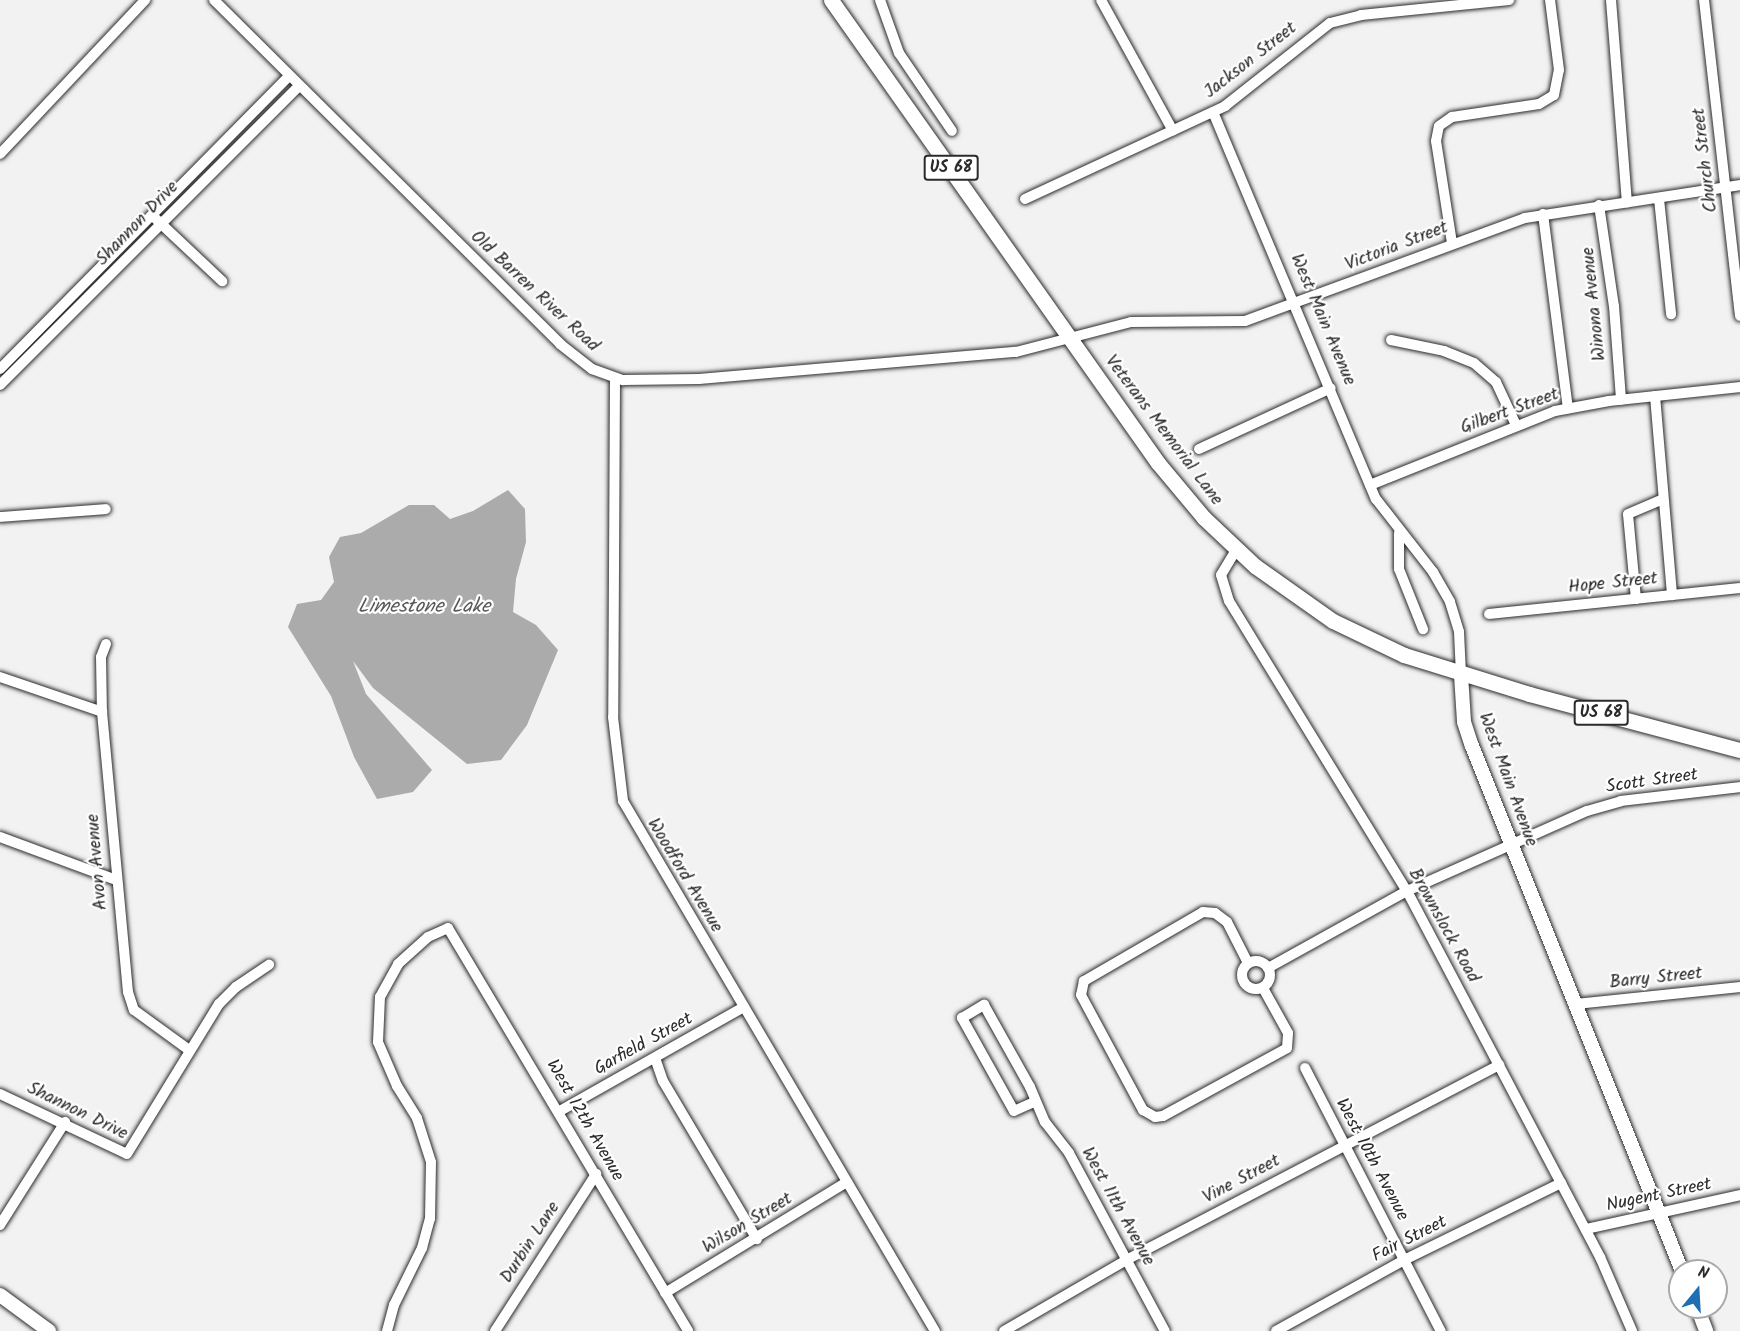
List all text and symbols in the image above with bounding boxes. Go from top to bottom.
street label: Jackson Street [1200,18,1302,104]
street label: Church Street [1689,106,1723,214]
road number: US 68 [922,155,980,181]
street label: Shannon Drive [92,177,184,271]
street label: Victoria Street [1342,217,1452,277]
street label: Old Barren River Road [465,227,603,357]
street label: Winona Avenue [1578,246,1612,362]
street label: West Main Avenue [1285,251,1359,389]
street label: Veterans Memorial Lane [1099,352,1227,510]
street label: Gilbert Street [1458,384,1562,440]
street label: Hope Street [1567,569,1659,599]
water label: Limestone Lake [358,595,490,619]
road number: US 68 [1572,700,1630,726]
street label: West Main Avenue [1473,710,1541,850]
street label: Scott Street [1605,765,1699,799]
street label: Avon Avenue [83,813,113,911]
street label: Woodford Avenue [641,815,727,937]
street label: Brownslock Road [1403,865,1483,987]
street label: Barry Street [1609,963,1703,995]
street label: Garfield Street [591,1009,697,1081]
street label: West 12th Avenue [540,1056,628,1186]
street label: Shannon Drive [23,1078,131,1146]
street label: West 10th Avenue [1330,1095,1412,1225]
street label: West 11th Avenue [1076,1144,1158,1270]
street label: Vine Street [1200,1151,1284,1209]
street label: Nugent Street [1604,1174,1714,1218]
street label: Wilson Street [699,1189,797,1259]
street label: Durbin Lane [497,1198,565,1288]
street label: Fair Street [1369,1212,1451,1268]
north arrow [1668,1259,1728,1319]
text: N [1694,1260,1712,1287]

